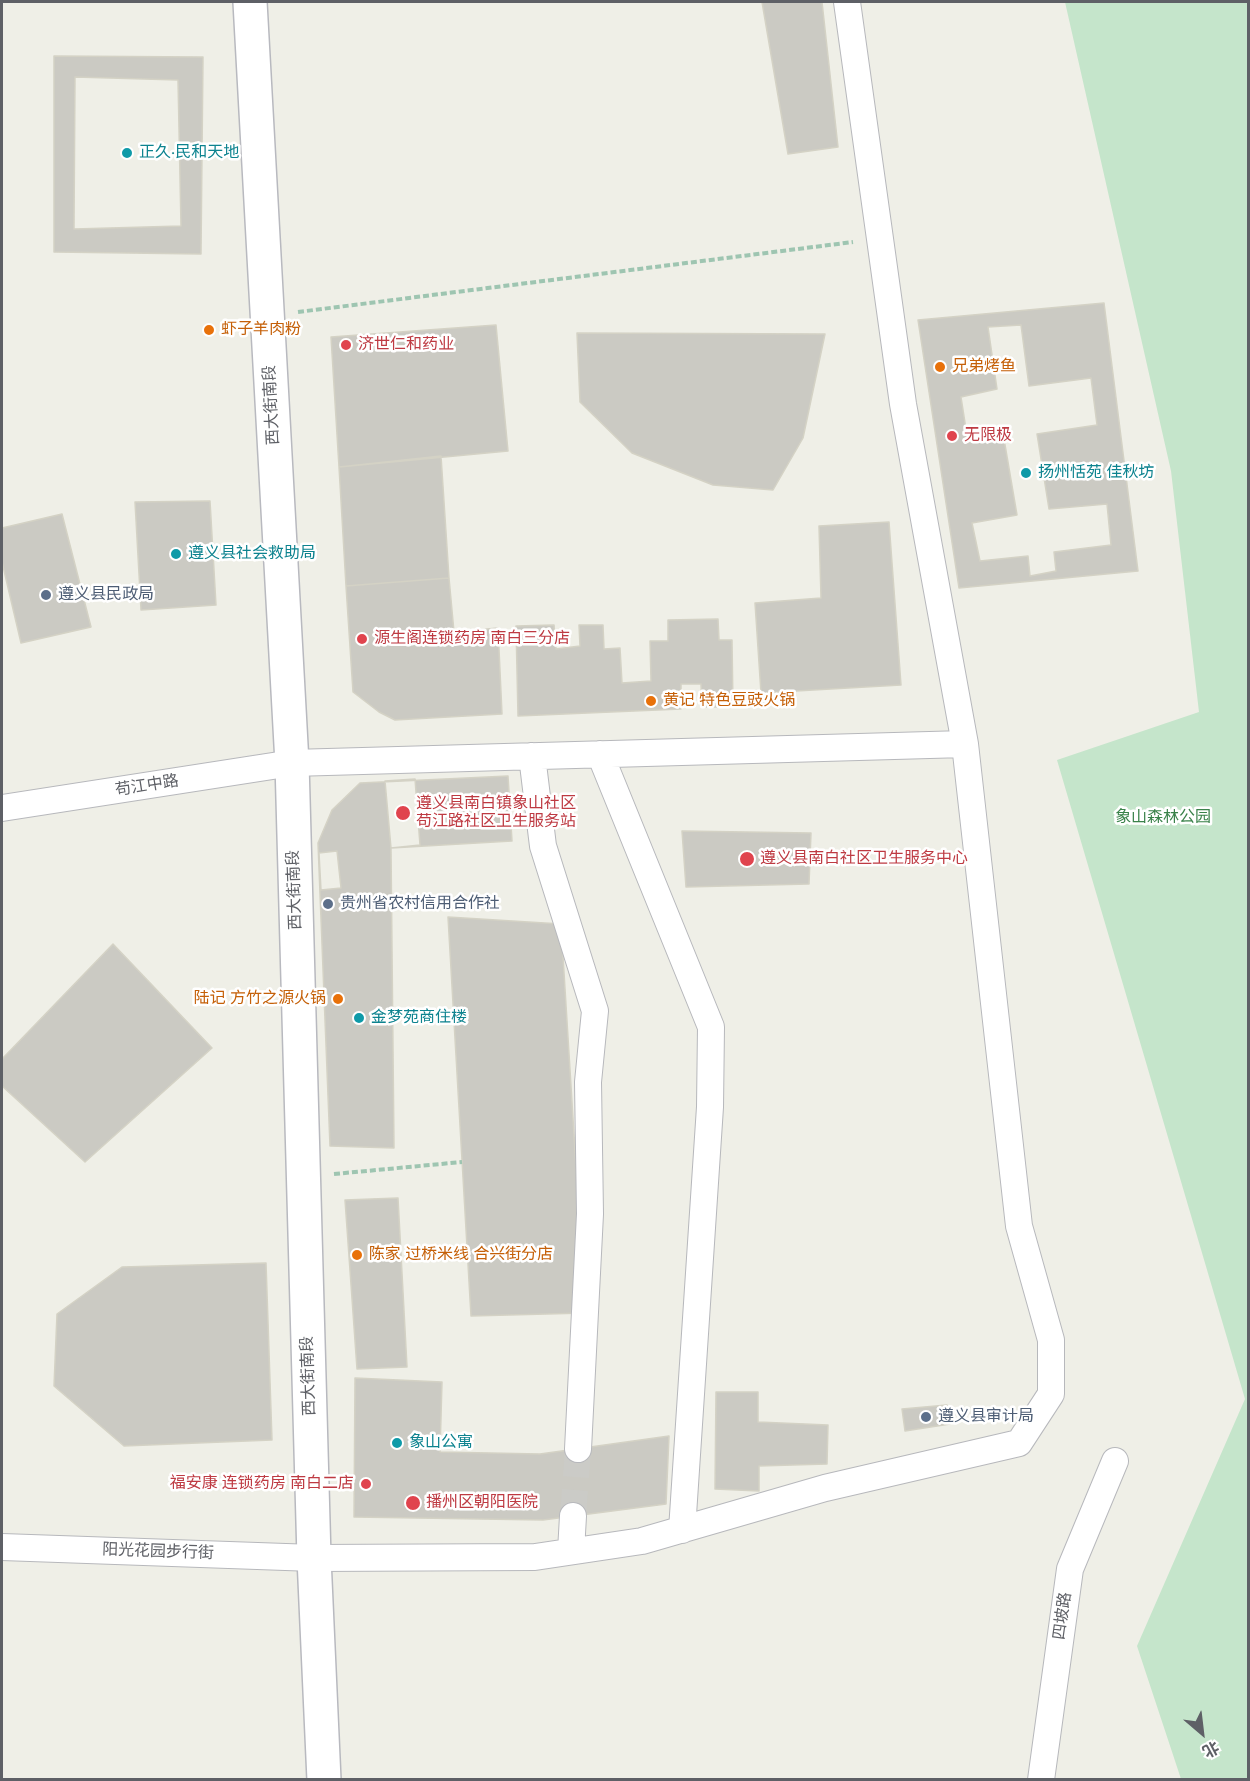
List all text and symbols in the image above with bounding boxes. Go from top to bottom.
place label: 正久·民和天地 [139,143,239,163]
marker: 正久·民和天地 [120,146,134,160]
place label: 虾子羊肉粉 [221,320,301,340]
marker: 虾子羊肉粉 [202,323,216,337]
place label: 济世仁和药业 [358,335,454,355]
marker: 济世仁和药业 [339,338,353,352]
place label: 兄弟烤鱼 [952,357,1016,377]
marker: 兄弟烤鱼 [933,360,947,374]
street label: 西大街南段 [260,365,284,445]
place label: 无限极 [964,426,1012,446]
marker: 无限极 [945,429,959,443]
place label: 扬州恬苑 佳秋坊 [1038,463,1154,483]
marker: 扬州恬苑 佳秋坊 [1019,466,1033,480]
place label: 遵义县社会救助局 [188,544,316,564]
marker: 遵义县社会救助局 [169,547,183,561]
place label: 遵义县民政局 [58,585,154,605]
marker: 遵义县民政局 [39,588,53,602]
place label: 源生阁连锁药房 南白三分店 [374,629,570,649]
marker: 源生阁连锁药房 南白三分店 [355,632,369,646]
place label: 黄记 特色豆豉火锅 [663,691,795,711]
marker: 黄记 特色豆豉火锅 [644,694,658,708]
street label: 苟江中路 [114,772,180,800]
place label: 遵义县南白镇象山社区 苟江路社区卫生服务站 [416,794,576,832]
marker: 遵义县南白镇象山社区 苟江路社区卫生服务站 [394,804,412,822]
park label: 象山森林公园 [1115,808,1211,828]
place label: 遵义县南白社区卫生服务中心 [760,849,968,869]
street label: 西大街南段 [284,850,306,930]
marker: 遵义县南白社区卫生服务中心 [738,850,756,868]
place label: 贵州省农村信用合作社 [340,894,500,914]
marker: 贵州省农村信用合作社 [321,897,335,911]
place label: 陆记 方竹之源火锅 [194,989,326,1009]
marker: 陆记 方竹之源火锅 [331,992,345,1006]
place label: 金梦苑商住楼 [371,1008,467,1028]
marker: 金梦苑商住楼 [352,1011,366,1025]
place label: 陈家 过桥米线 合兴街分店 [369,1245,553,1265]
marker: 陈家 过桥米线 合兴街分店 [350,1248,364,1262]
street label: 西大街南段 [298,1336,320,1416]
place label: 遵义县审计局 [938,1407,1034,1427]
marker: 遵义县审计局 [919,1410,933,1424]
place label: 象山公寓 [409,1433,473,1453]
marker: 象山公寓 [390,1436,404,1450]
place label: 福安康 连锁药房 南白二店 [170,1474,354,1494]
marker: 福安康 连锁药房 南白二店 [359,1477,373,1491]
place label: 播州区朝阳医院 [426,1493,538,1513]
marker: 播州区朝阳医院 [404,1494,422,1512]
street label: 阳光花园步行街 [102,1540,214,1564]
street label: 四坡路 [1050,1591,1076,1641]
north arrow [1172,1703,1232,1763]
text: 北 [1199,1736,1222,1761]

